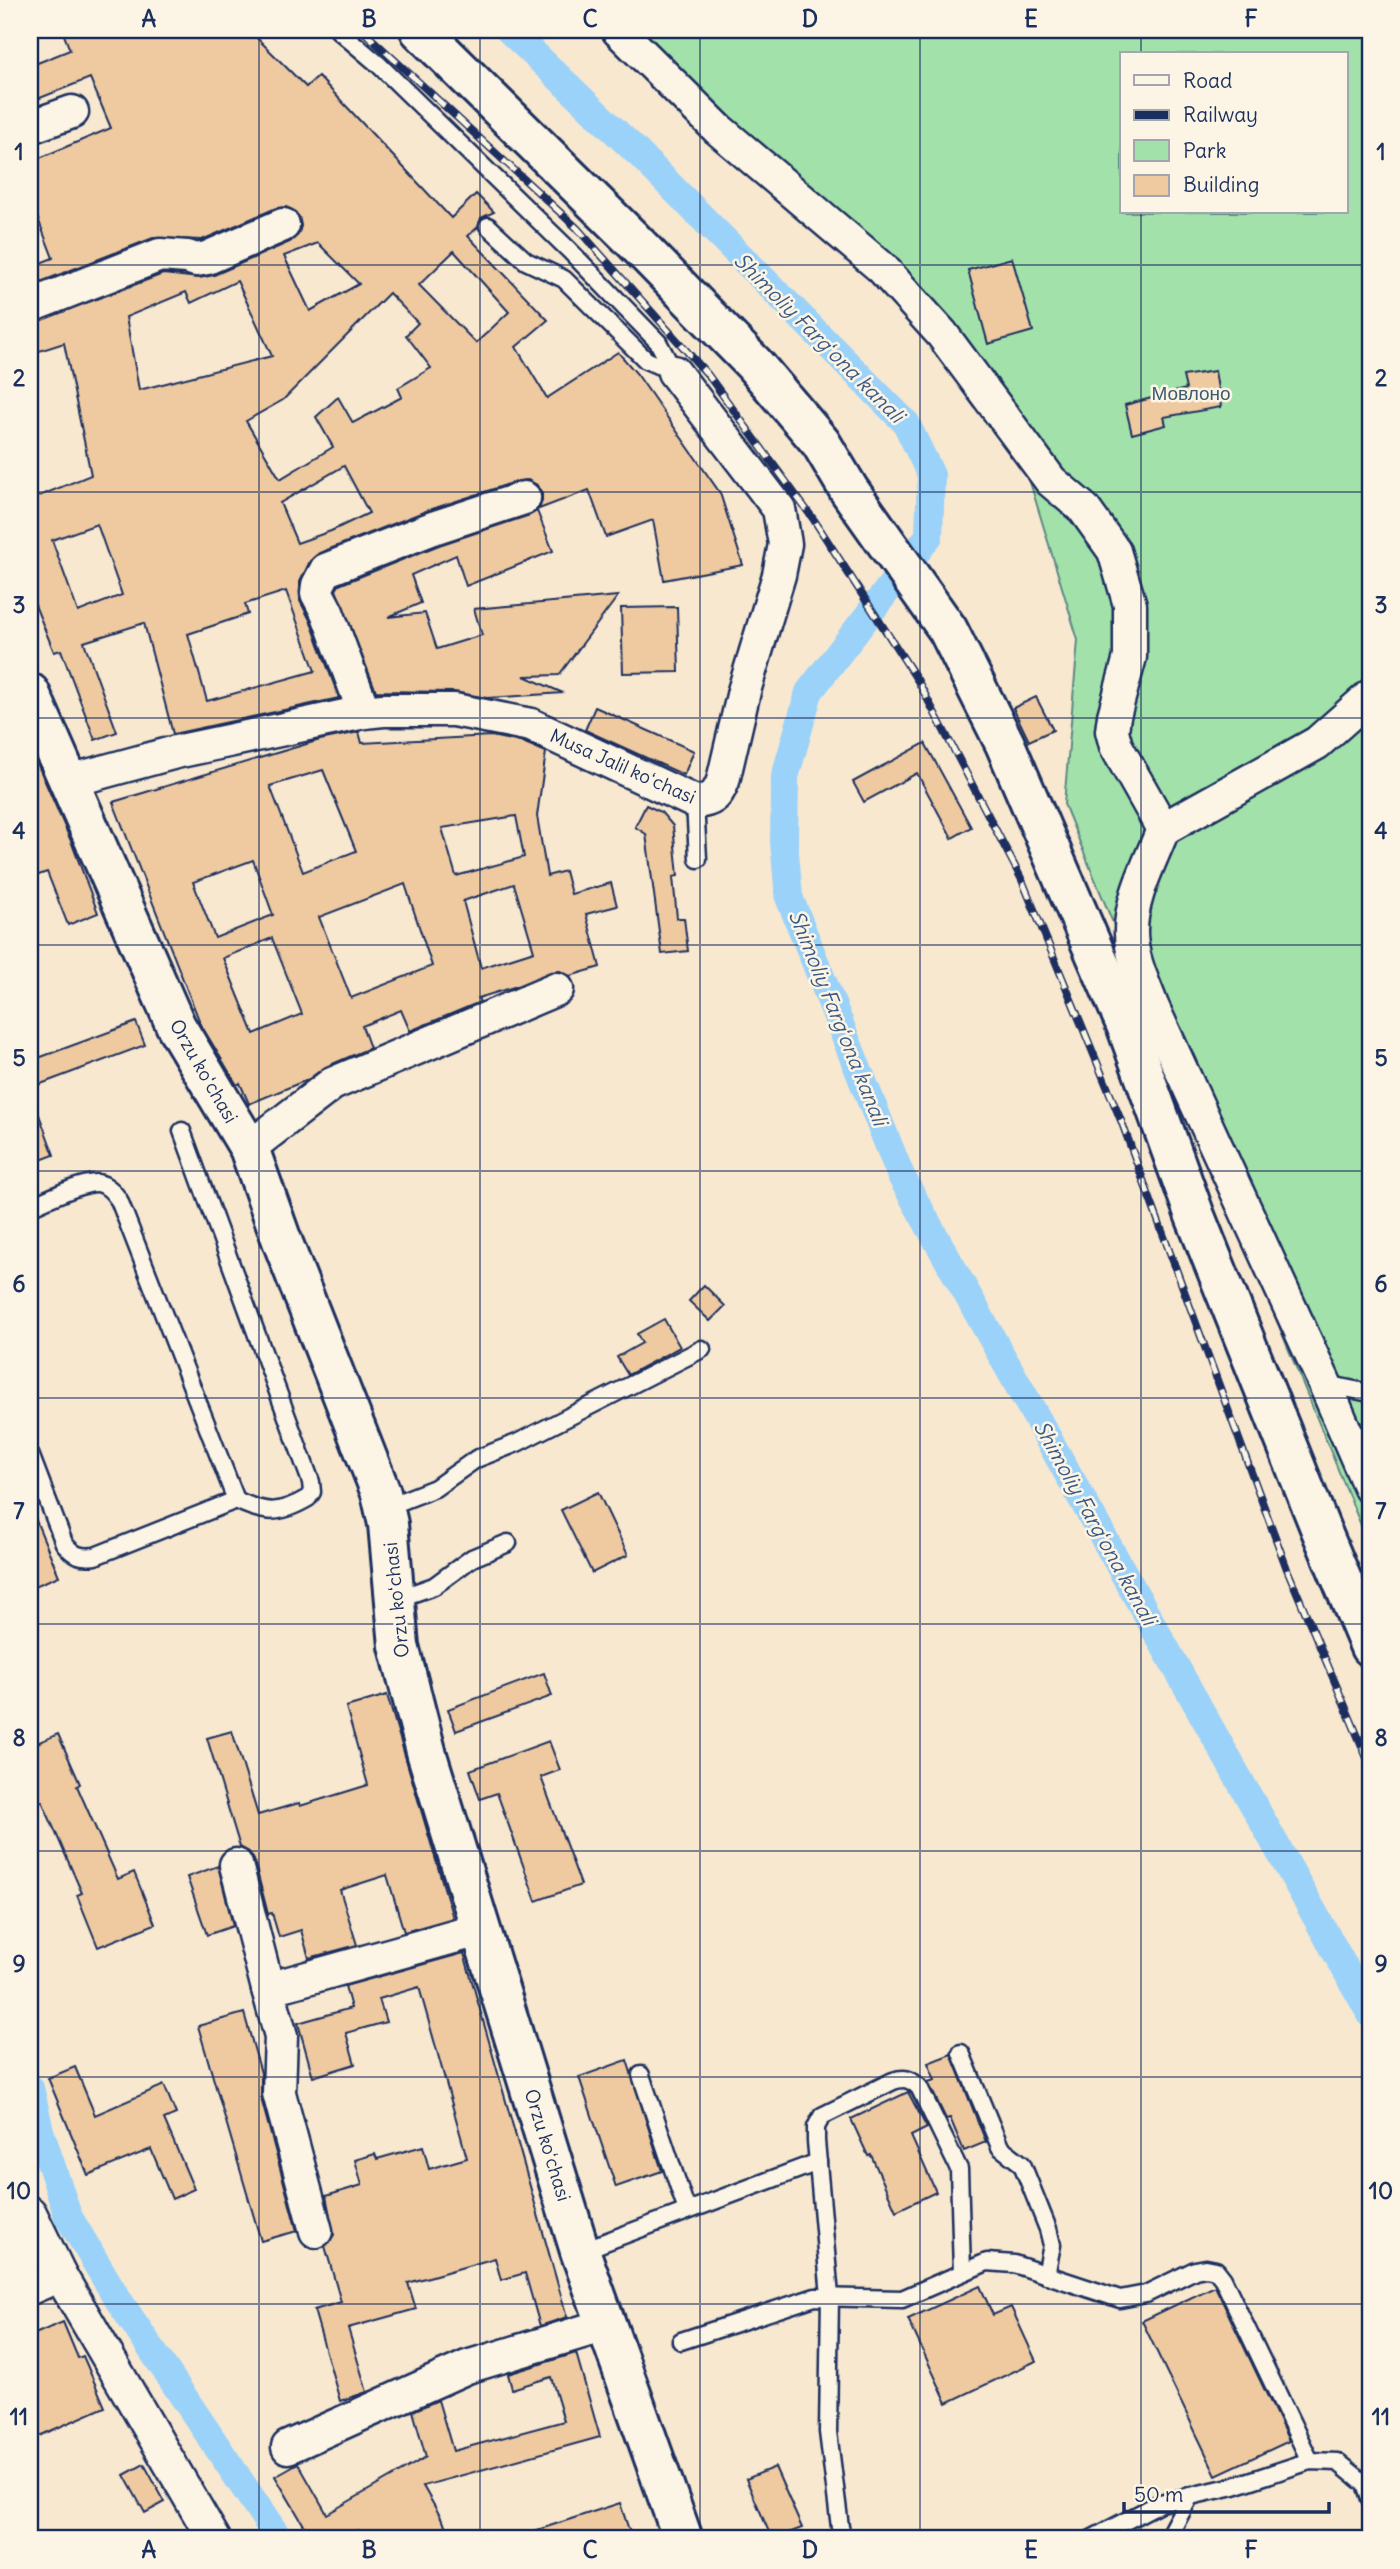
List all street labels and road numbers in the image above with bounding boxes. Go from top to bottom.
street label: Musa Jalil koʻchasi [546,723,700,809]
street label: Orzu koʻchasi [165,1015,243,1127]
street label: Orzu koʻchasi [378,1541,414,1659]
street label: Orzu koʻchasi [520,2086,576,2204]

